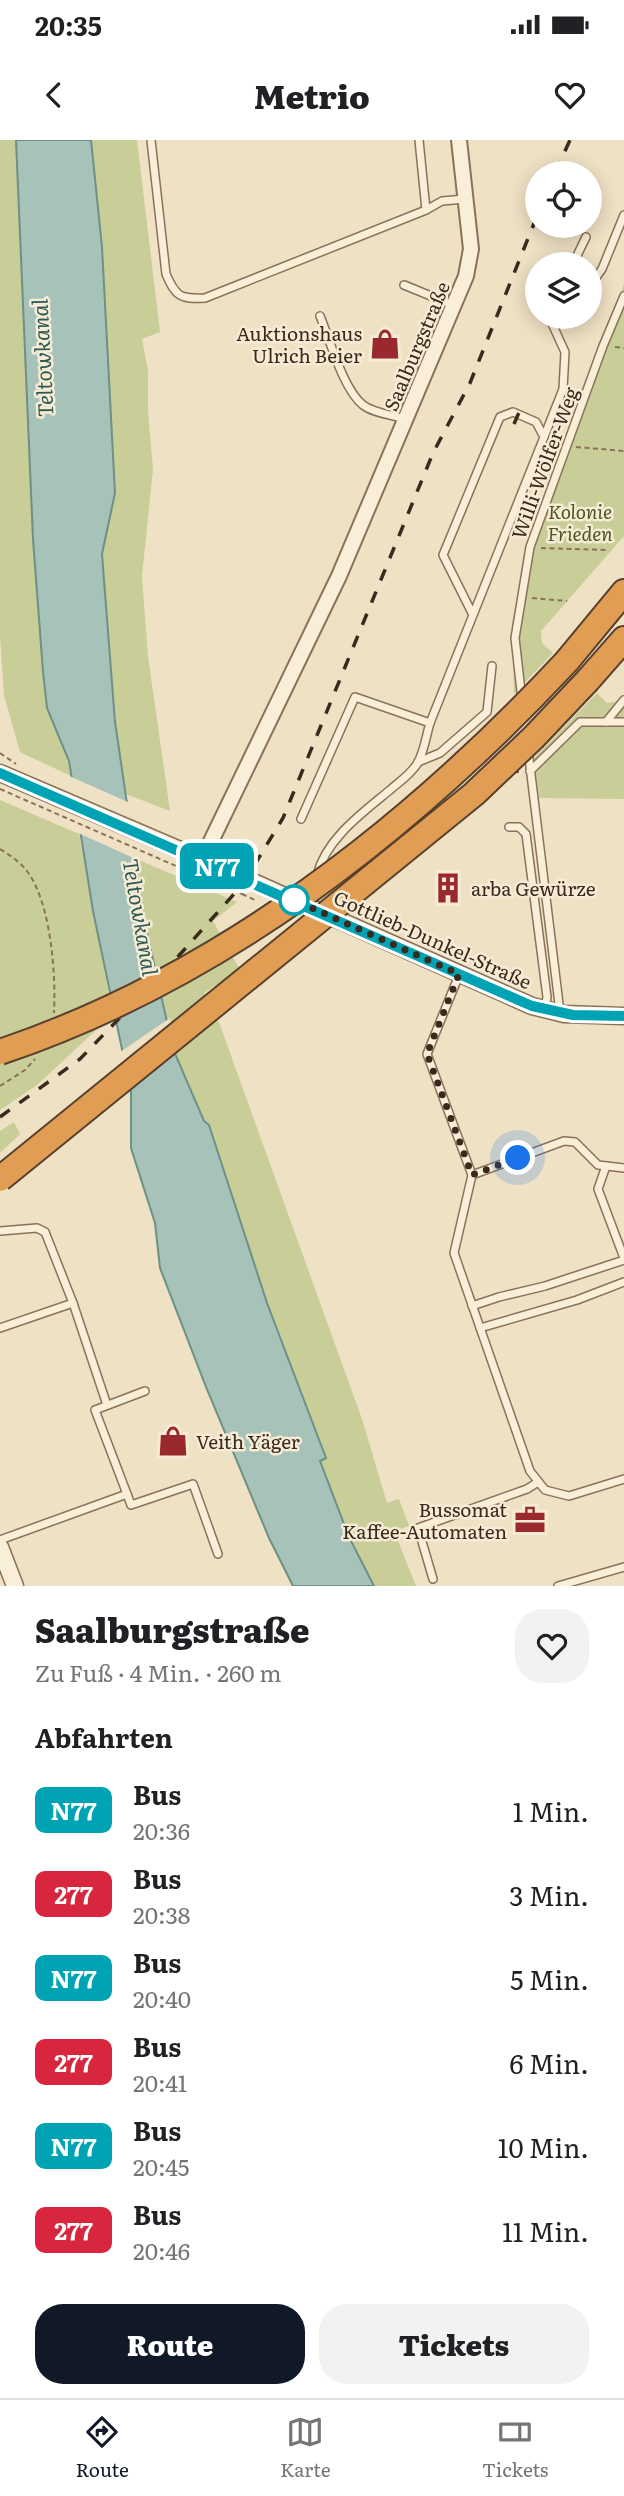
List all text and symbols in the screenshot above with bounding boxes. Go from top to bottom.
text: 20:35 [35,5,102,44]
text: Metrio [254,71,370,119]
icon: back [35,76,73,114]
icon: heart [551,76,589,114]
map controls [525,161,602,329]
button: locate [525,161,602,238]
button: layers [525,252,602,329]
street label: Saalburgstraße [376,277,456,415]
water label: Teltowkanal [22,298,60,418]
place label: Auktionshaus Ulrich Beier [236,319,362,369]
shop icon: Auktionshaus Ulrich Beier [368,327,402,361]
street label: Willi-Wölfer-Weg [504,383,585,543]
park label: Kolonie Frieden [547,497,613,547]
line badge: N77 [177,843,257,889]
text: N77 [194,848,240,883]
water label: Teltowkanal [116,856,168,978]
building icon: arba Gewürze [431,871,465,905]
place label: arba Gewürze [471,874,596,902]
street label: Gottlieb-Dunkel-Straße [330,883,536,995]
unlabelled marker [279,885,309,915]
your location [500,1140,535,1175]
shop icon: Veith Yäger [156,1424,190,1458]
place label: Veith Yäger [196,1427,300,1455]
place label: Bussomat Kaffee-Automaten [342,1495,507,1545]
office icon: Bussomat Kaffee-Automaten [513,1503,547,1537]
text: Saalburgstraße [35,1604,309,1653]
button: heart [515,1609,589,1683]
text: Zu Fuß · 4 Min. · 260 m [35,1655,282,1689]
text: Abfahrten [35,1717,173,1756]
text: Bus [133,1774,181,1813]
text: 1 Min. [513,1791,589,1830]
text: N77 [50,1792,97,1827]
text: 20:36 [133,1813,190,1847]
text: Bus [133,1858,181,1897]
text: 3 Min. [509,1875,589,1914]
text: 277 [54,1876,93,1911]
text: 20:38 [133,1897,191,1931]
text: Bus [133,1942,181,1981]
text: 5 Min. [510,1959,589,1998]
text: N77 [50,1960,97,1995]
text: 20:40 [133,1981,191,2015]
text: Bus [133,2026,181,2065]
text: 6 Min. [509,2043,589,2082]
text: 277 [54,2044,93,2079]
text: 20:41 [133,2065,187,2099]
text: Bus [133,2110,181,2149]
text: 10 Min. [498,2127,589,2166]
text: N77 [50,2128,97,2163]
text: 20:45 [133,2149,190,2183]
text: Bus [133,2194,181,2233]
text: 11 Min. [502,2211,589,2250]
text: 277 [54,2212,93,2247]
text: 20:46 [133,2233,190,2267]
button: Route [35,2304,305,2384]
button: Tickets [319,2304,589,2384]
tab: Route [76,2413,129,2483]
tab: Karte [280,2413,331,2483]
tab: Tickets [482,2413,548,2483]

